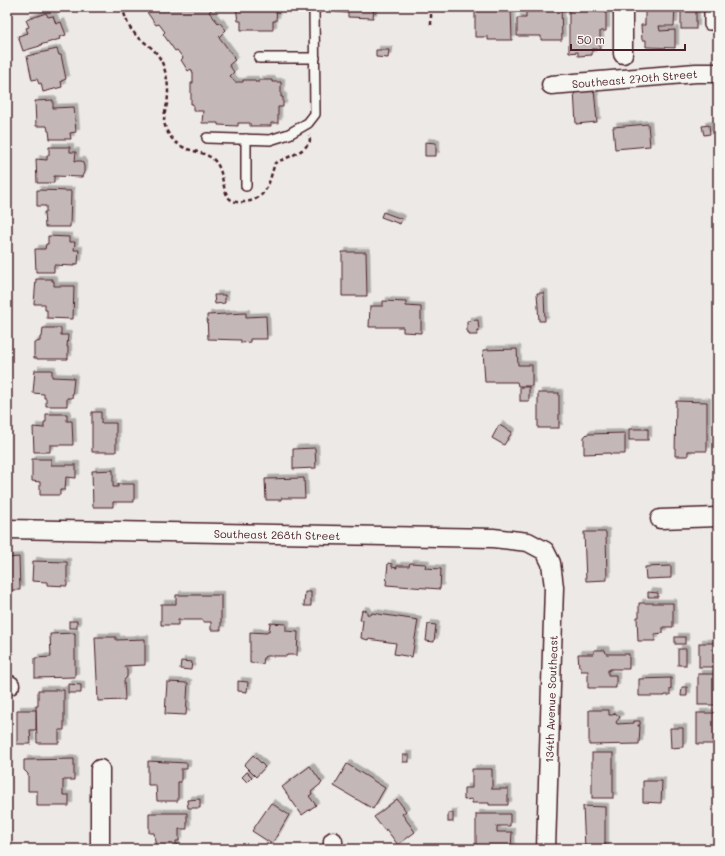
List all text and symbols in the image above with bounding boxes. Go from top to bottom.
scale bar [571,26,685,52]
text: 50 m [577,31,605,47]
street label: Southeast 270th Street [571,65,698,91]
street label: Southeast 268th Street [214,525,340,543]
street label: 134th Avenue Southeast [541,635,561,763]

